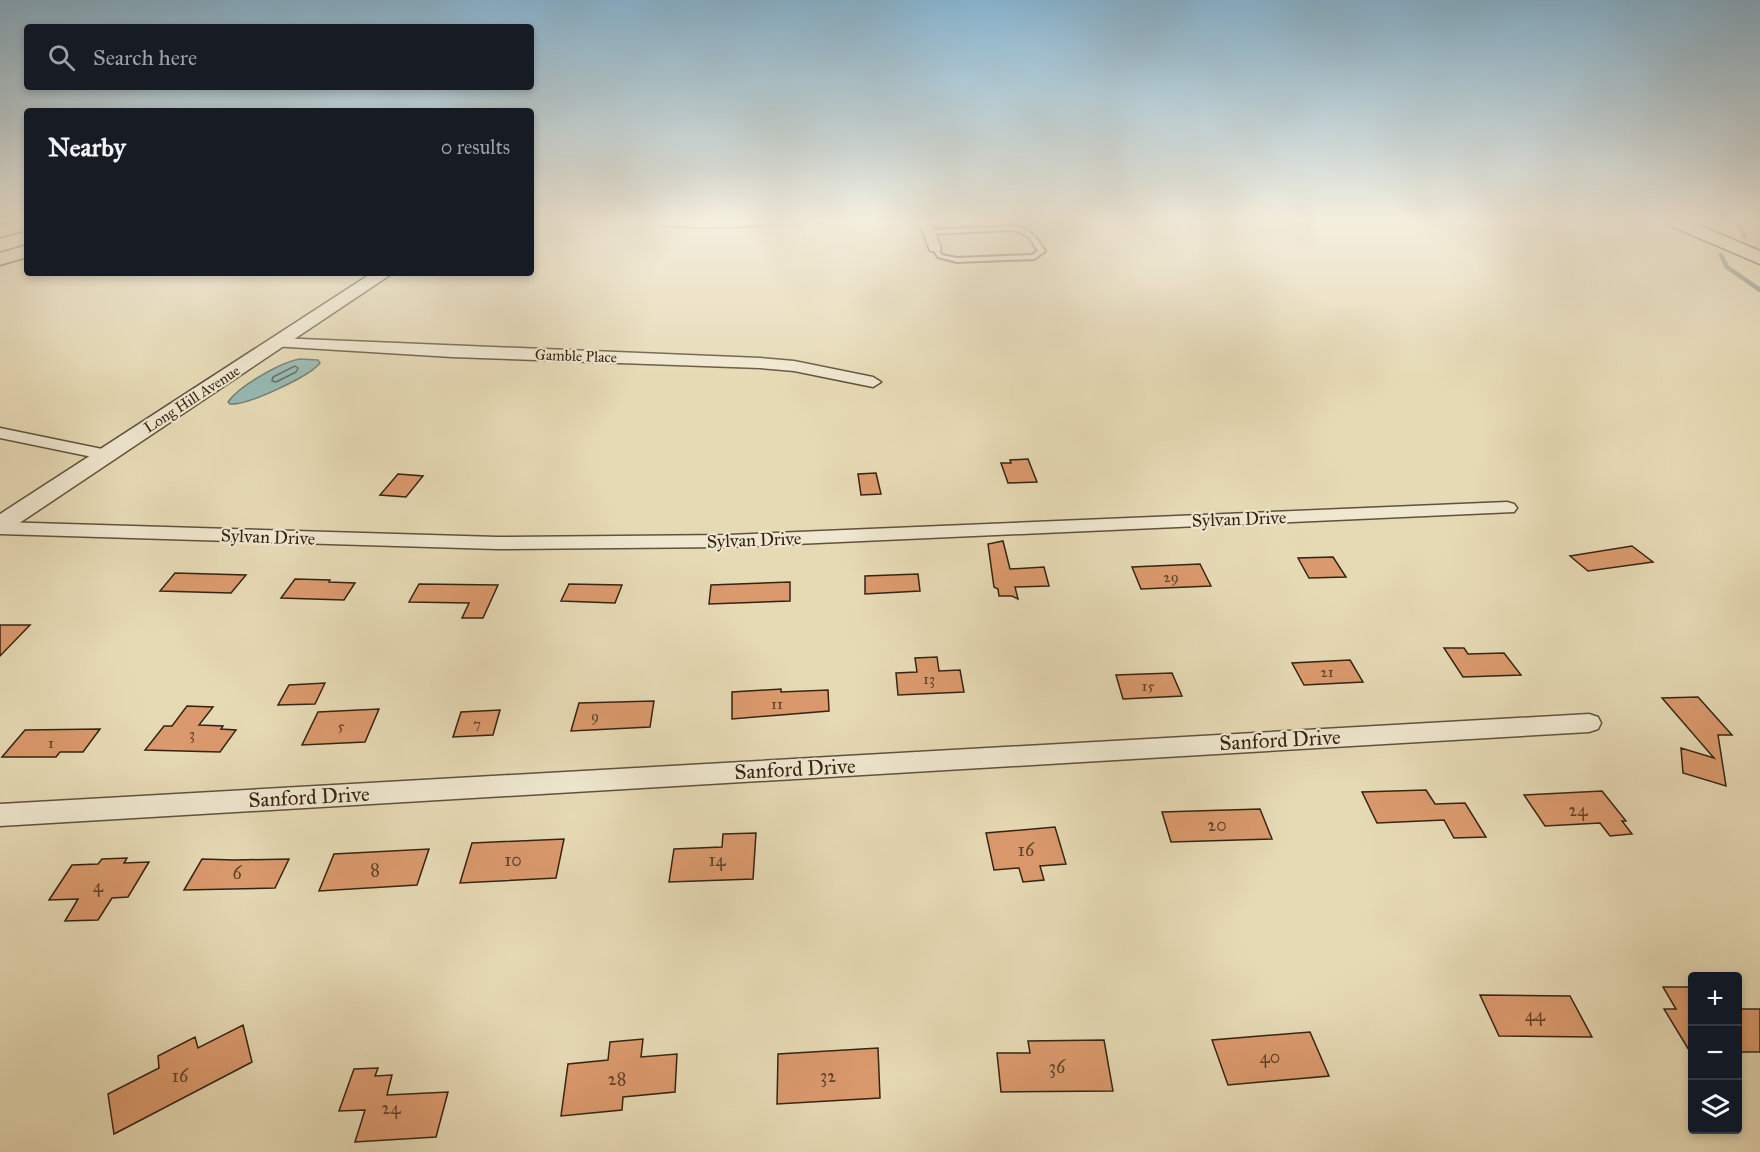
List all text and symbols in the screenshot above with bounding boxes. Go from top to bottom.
search box [24,24,534,90]
icon: search [45,41,78,74]
text: Search here [93,44,197,71]
text: Nearby [48,131,126,163]
text: 0 results [441,135,510,159]
street label: Gamble Place [535,346,617,366]
street label: Long Hill Avenue [141,361,243,437]
street label: Sylvan Drive [1191,506,1287,532]
street label: Sylvan Drive [220,524,316,550]
street label: Sylvan Drive [706,527,802,553]
house number: 29 [1163,568,1179,586]
house number: 21 [1320,663,1334,681]
house number: 13 [923,670,935,688]
house number: 15 [1142,677,1154,695]
house number: 11 [771,695,783,713]
house number: 9 [591,707,599,725]
house number: 7 [473,715,481,733]
house number: 5 [338,717,345,735]
street label: Sanford Drive [1219,724,1341,756]
house number: 3 [189,725,195,743]
house number: 1 [48,734,54,752]
street label: Sanford Drive [734,753,856,785]
street label: Sanford Drive [248,781,370,813]
house number: 24 [1569,799,1588,821]
house number: 20 [1207,814,1227,836]
house number: 16 [1018,839,1035,861]
house number: 10 [504,849,522,871]
house number: 14 [708,849,727,871]
house number: 8 [370,859,380,881]
house number: 6 [232,862,242,884]
house number: 4 [93,875,104,897]
map controls [1688,972,1742,1134]
button: + [1688,972,1742,1026]
house number: 44 [1525,1004,1546,1026]
button: − [1688,1026,1742,1080]
house number: 40 [1260,1046,1280,1068]
house number: 36 [1049,1056,1066,1078]
house number: 16 [172,1065,189,1087]
house number: 32 [820,1065,836,1087]
house number: 28 [608,1068,626,1090]
button: layers [1688,1080,1742,1134]
house number: 24 [382,1097,401,1119]

